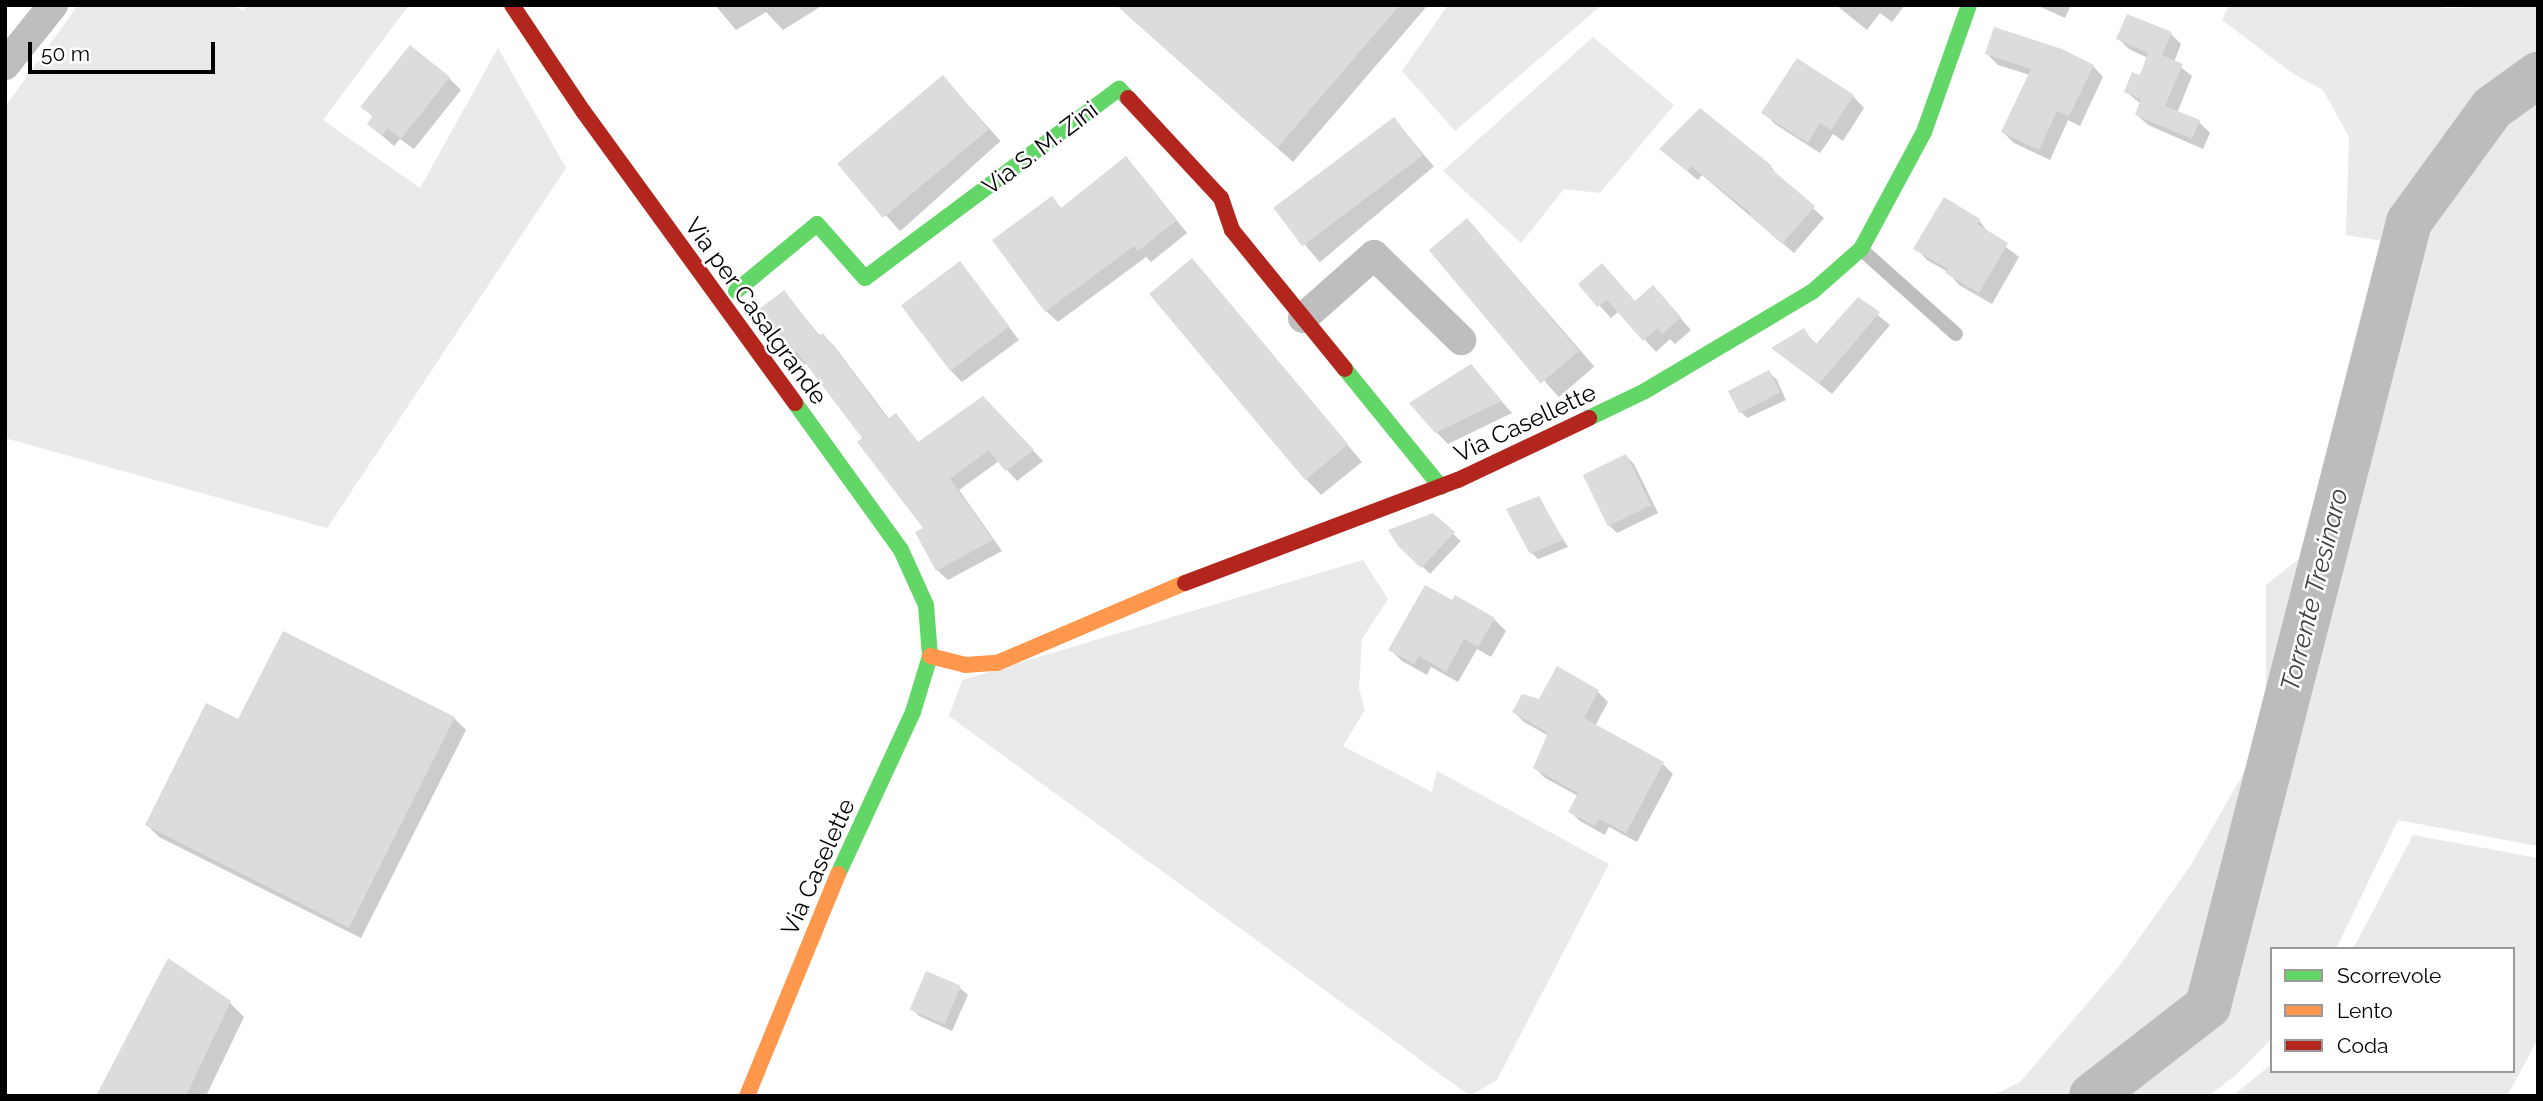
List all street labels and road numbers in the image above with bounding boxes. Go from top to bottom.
street label: Via S. M. Zini [977,95,1103,201]
street label: Via per Casalgrande [678,212,834,410]
street label: Via Casellette [1450,378,1600,468]
street label: Via Caselette [775,794,861,940]

